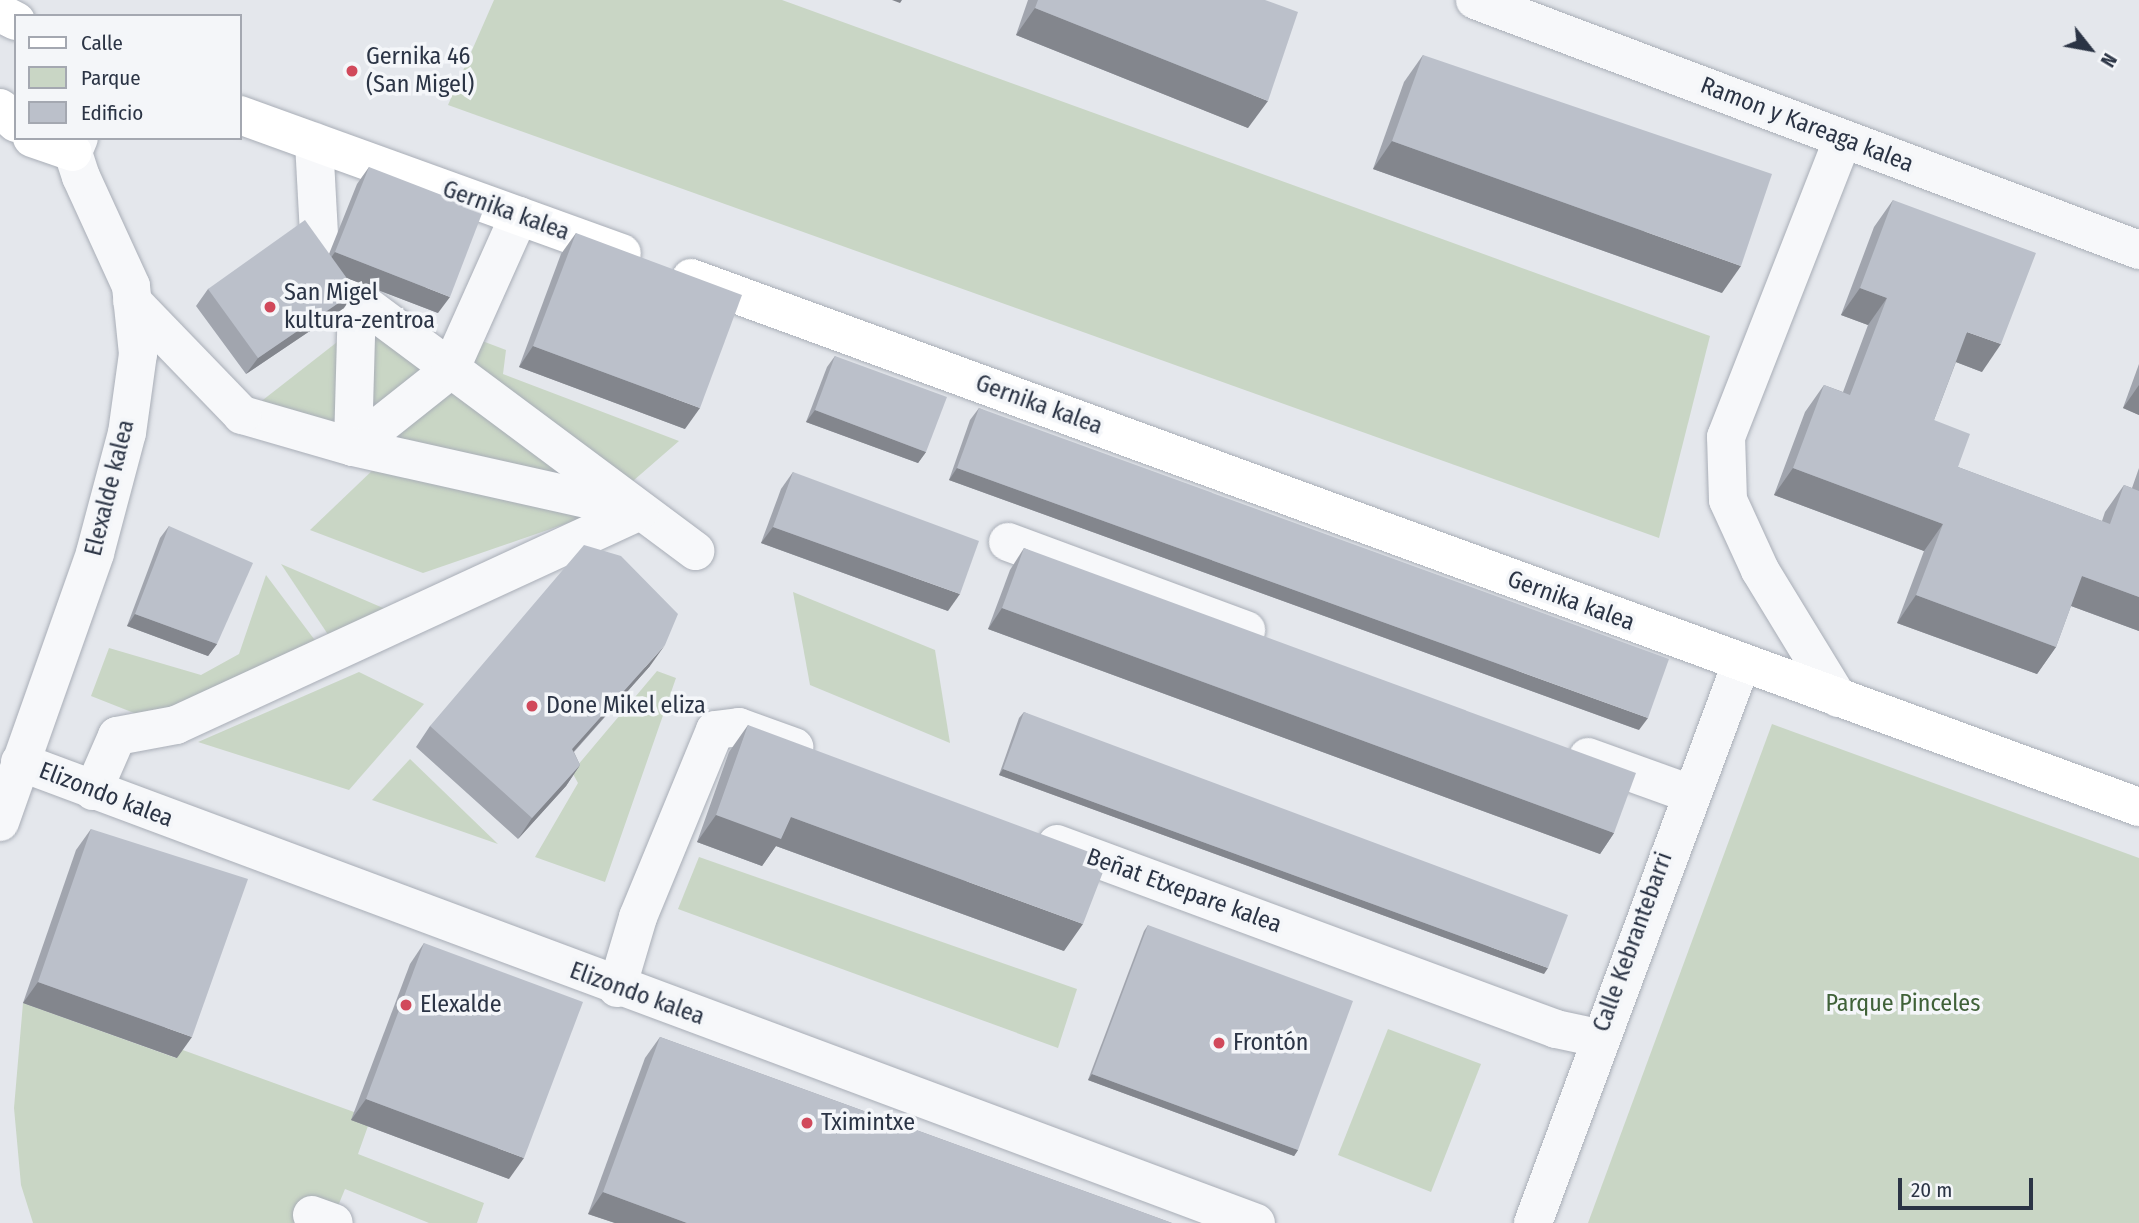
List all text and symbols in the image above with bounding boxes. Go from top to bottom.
legend [14,14,242,140]
north arrow [2055,14,2125,84]
text: Calle [81,30,123,56]
place label: Gernika 46 (San Migel) [366,43,474,99]
text: N [2096,49,2121,71]
marker: Gernika 46 (San Migel) [344,63,360,79]
text: Parque [81,65,141,91]
street label: Ramon y Kareaga kalea [1697,71,1917,179]
text: Edificio [81,100,143,126]
street label: Gernika kalea [439,175,573,247]
place label: San Migel kultura-zentroa [284,279,435,335]
marker: San Migel kultura-zentroa [262,299,278,315]
street label: Gernika kalea [972,369,1106,441]
street label: Elexalde kalea [79,417,141,559]
street label: Gernika kalea [1504,565,1638,637]
place label: Done Mikel eliza [546,692,706,720]
marker: Done Mikel eliza [524,698,540,714]
street label: Elizondo kalea [35,756,177,834]
street label: Beñat Etxepare kalea [1083,842,1285,940]
street label: Calle Kebrantebarri [1587,848,1679,1036]
street label: Elizondo kalea [566,956,708,1032]
park label: Parque Pinceles [1826,990,1980,1018]
place label: Elexalde [420,991,502,1019]
marker: Elexalde [398,997,414,1013]
place label: Frontón [1233,1029,1308,1057]
marker: Frontón [1211,1035,1227,1051]
place label: Tximintxe [821,1109,915,1137]
marker: Tximintxe [799,1115,815,1131]
scale bar [1901,1164,2036,1208]
text: 20 m [1911,1177,1952,1203]

